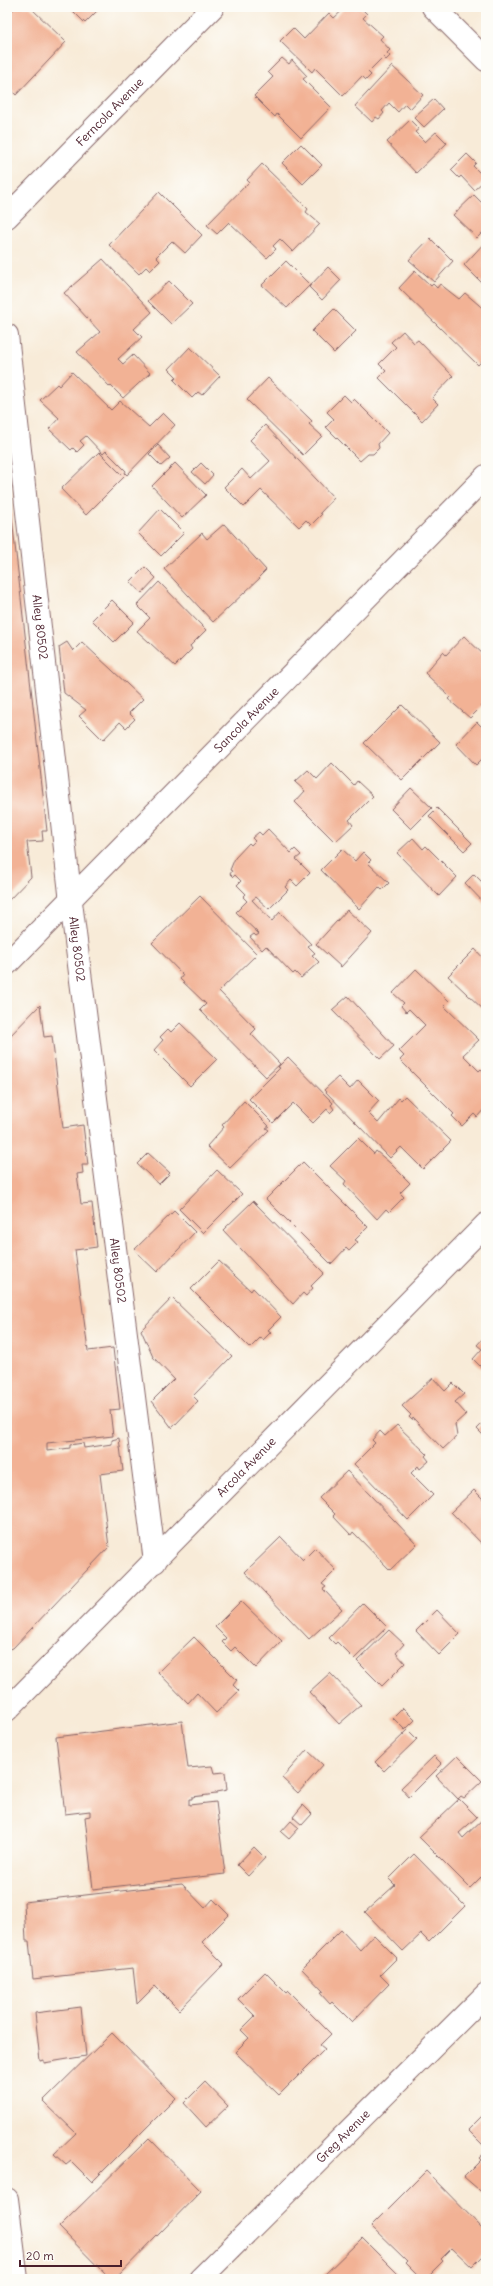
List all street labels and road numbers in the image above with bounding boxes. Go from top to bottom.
street label: Ferncola Avenue [73,74,146,149]
street label: Alley 80502 [29,594,52,661]
street label: Sancola Avenue [211,684,282,755]
street label: Alley 80502 [66,916,89,983]
street label: Alley 80502 [107,1237,130,1304]
street label: Arcola Avenue [213,1434,279,1500]
street label: Greg Avenue [313,2106,373,2166]

